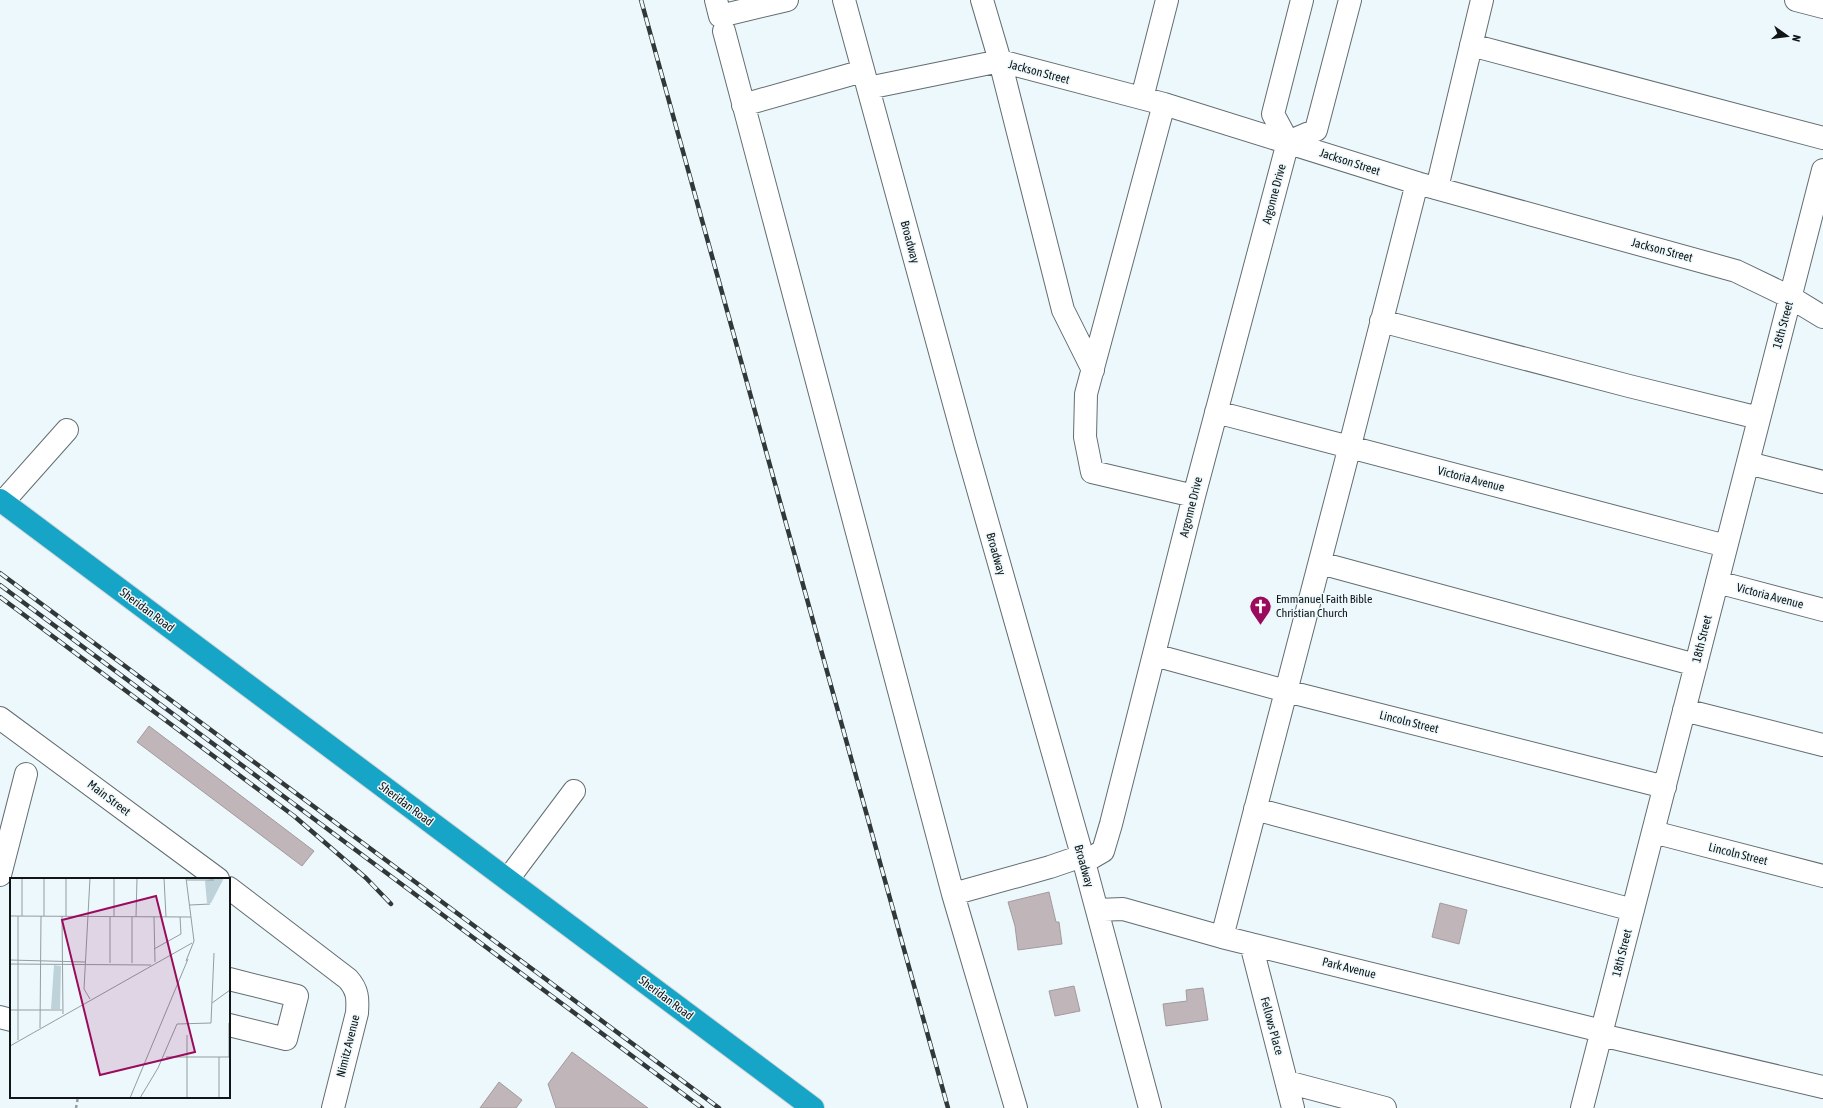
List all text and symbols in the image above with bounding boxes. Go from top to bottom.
north arrow [1767,16,1807,56]
text: N [1790,34,1803,43]
street label: Jackson Street [1007,57,1072,87]
street label: Jackson Street [1318,146,1383,179]
street label: Argonne Drive [1259,162,1289,226]
street label: Broadway [898,219,922,265]
street label: Jackson Street [1630,235,1695,265]
street label: 18th Street [1770,299,1796,350]
street label: Victoria Avenue [1436,463,1506,495]
street label: Argonne Drive [1177,475,1205,539]
street label: Broadway [983,531,1009,577]
street label: Victoria Avenue [1735,580,1805,612]
street label: Sheridan Road [117,585,177,635]
place label: Emmanuel Faith Bible Christian Church [1276,592,1372,620]
church icon: Emmanuel Faith Bible Christian Church [1247,593,1273,626]
street label: 18th Street [1689,613,1715,664]
street label: Lincoln Street [1378,708,1440,736]
street label: Main Street [85,777,134,819]
street label: Sheridan Road [376,779,436,829]
street label: Lincoln Street [1707,840,1769,868]
street label: Broadway [1071,843,1097,889]
inset map [10,878,230,1098]
street label: 18th Street [1609,927,1635,978]
street label: Park Avenue [1321,955,1377,981]
street label: Sheridan Road [636,973,696,1023]
street label: Fellows Place [1258,996,1286,1056]
street label: Nimitz Avenue [333,1013,363,1079]

